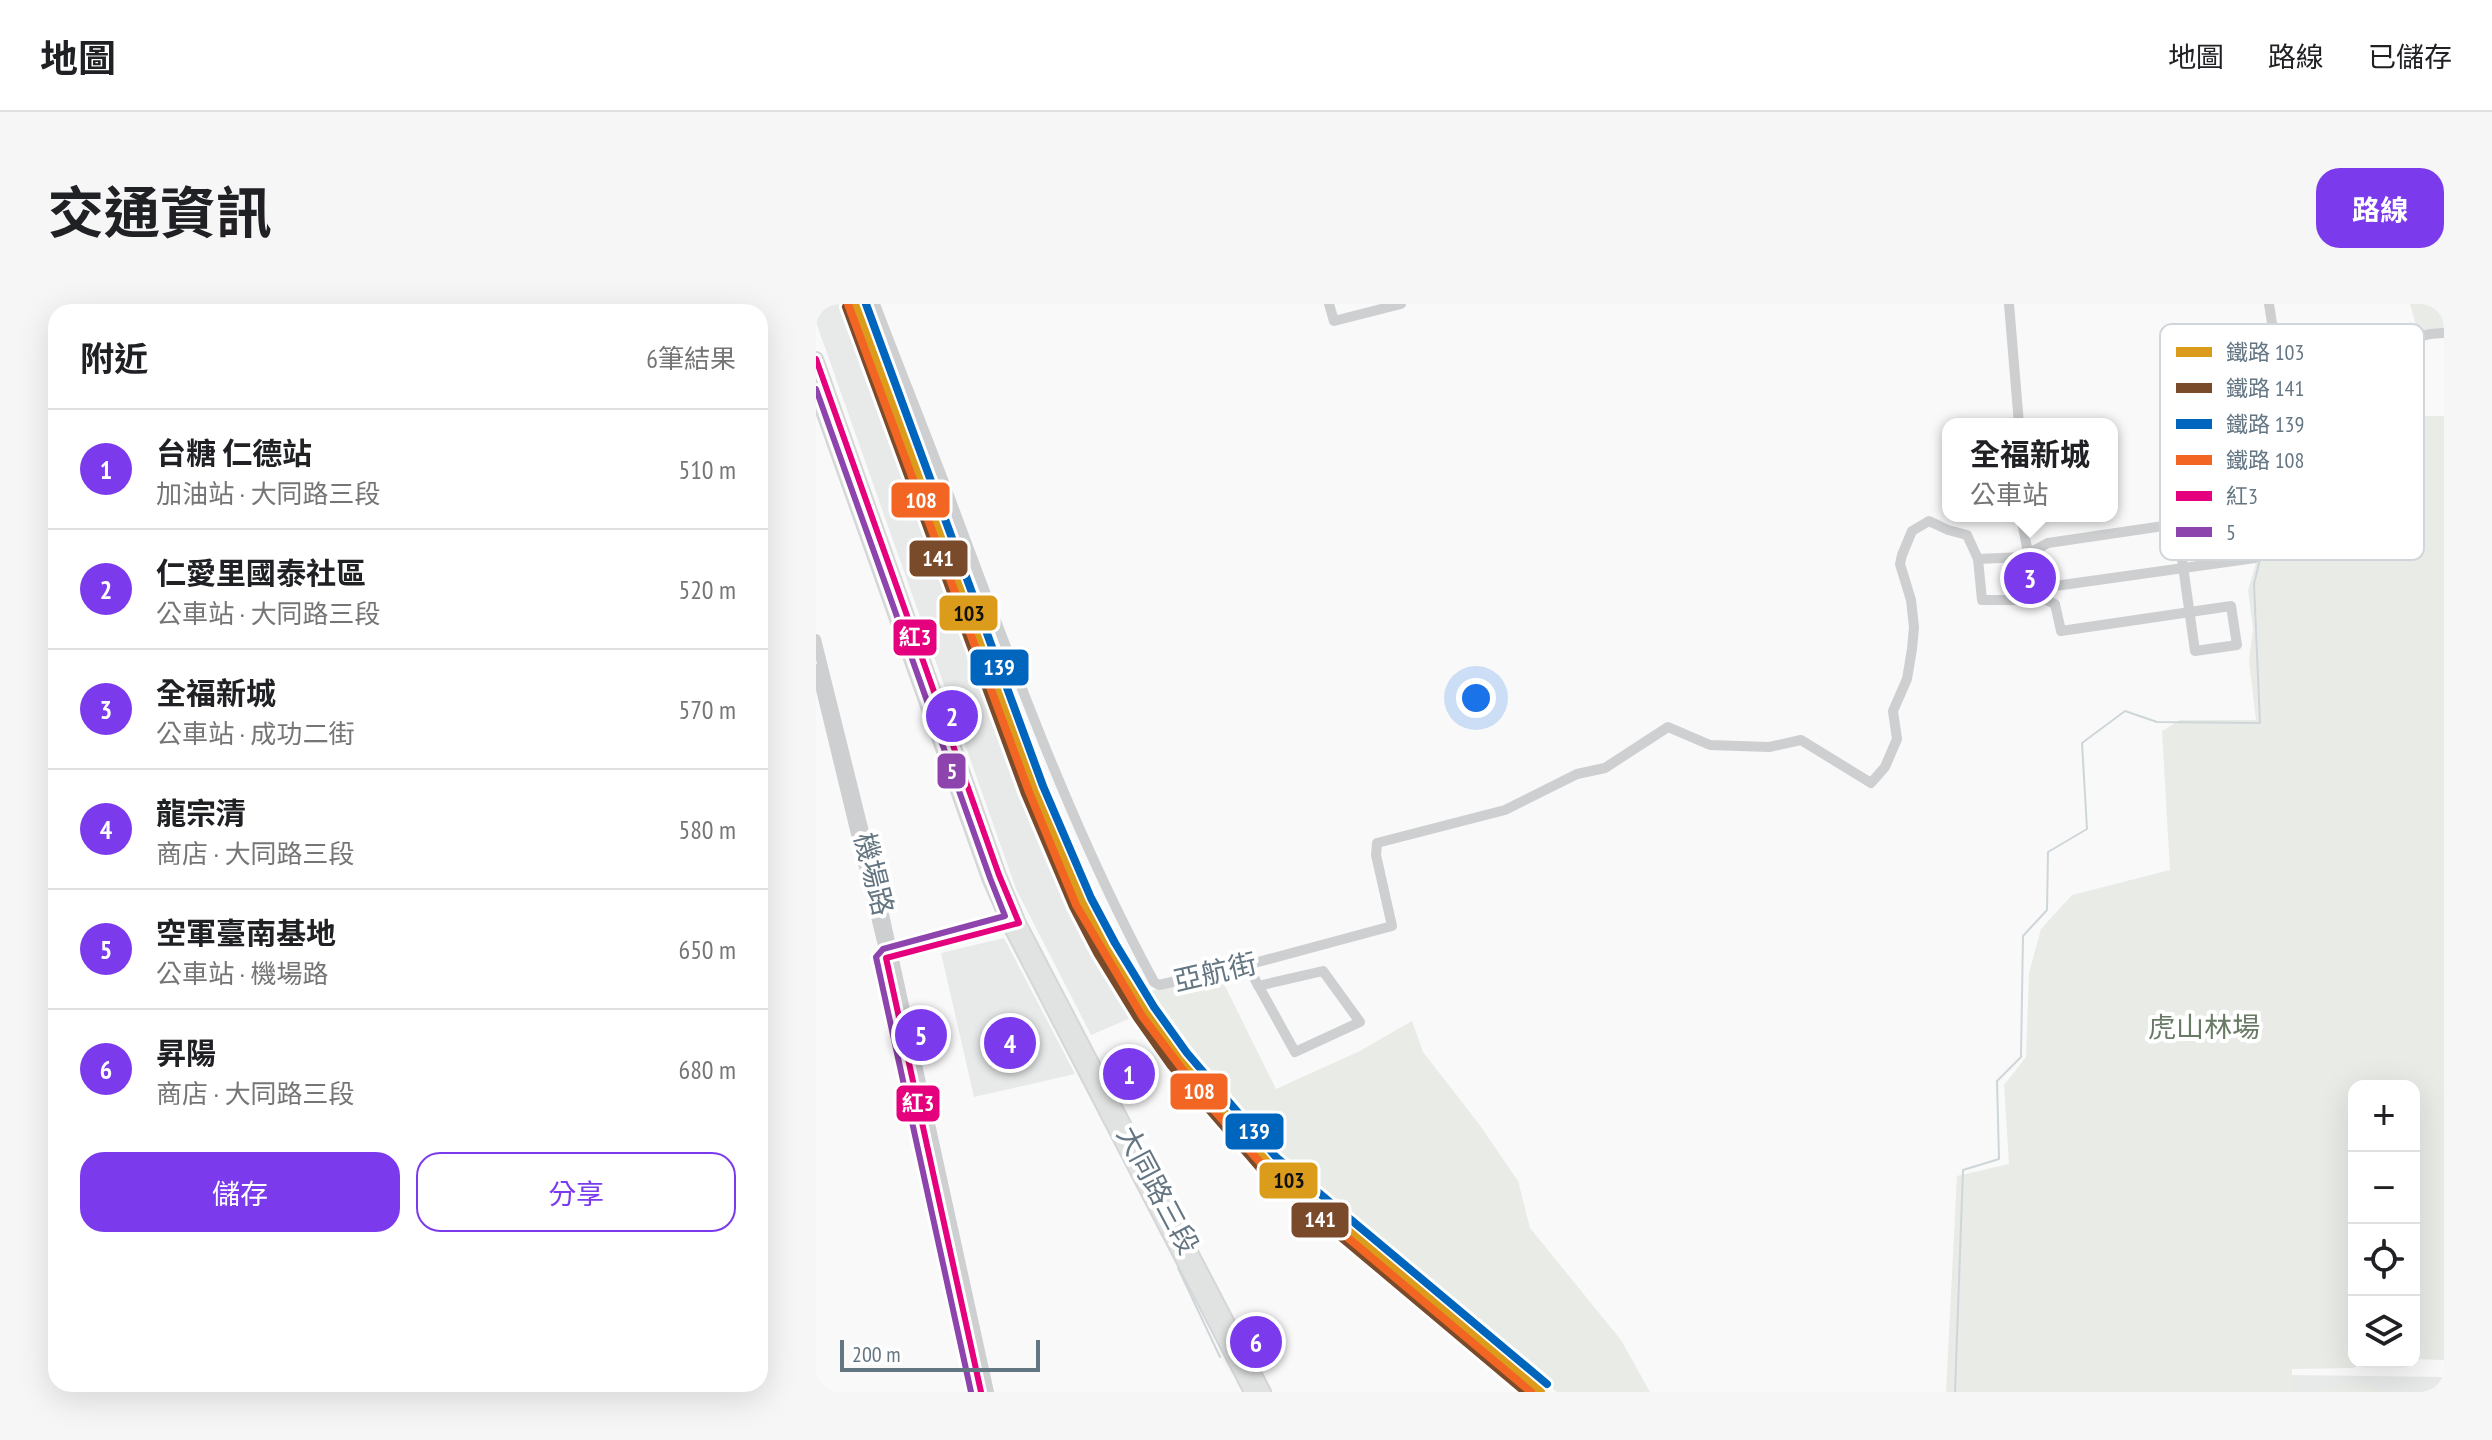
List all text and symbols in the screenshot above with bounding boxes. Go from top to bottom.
text: 地圖 [40,33,116,82]
text: 地圖 [2168,38,2224,75]
text: 路線 [2268,38,2324,75]
text: 已儲存 [2368,38,2452,75]
button: 路線 [2316,168,2444,248]
text: 交通資訊 [48,176,272,248]
legend [2160,324,2424,560]
text: 附近 [80,336,148,380]
text: 鐵路 103 [2226,338,2304,366]
text: 6筆結果 [646,342,736,375]
text: 鐵路 141 [2226,374,2304,402]
text: 鐵路 139 [2226,410,2304,438]
popup [1942,418,2118,522]
text: 台糖 仁德站 [156,433,312,472]
text: 全福新城 [1970,434,2090,473]
text: 鐵路 108 [2226,446,2304,474]
text: 1 [100,453,112,486]
text: 510 m [678,453,736,486]
text: 加油站 · 大同路三段 [156,477,381,510]
text: 公車站 [1970,478,2048,511]
line badge: 108 [890,481,951,519]
text: 紅3 [2226,482,2258,510]
text: 108 [905,486,937,514]
text: 5 [2226,518,2236,546]
line badge: 141 [908,539,969,578]
text: 141 [922,544,954,572]
pin: 3 [2004,548,2056,608]
text: 仁愛里國泰社區 [156,553,366,592]
text: 2 [100,573,112,606]
text: 520 m [678,573,736,606]
line badge: 103 [938,594,999,632]
text: 公車站 · 大同路三段 [156,597,381,630]
text: 103 [953,599,985,627]
line badge: 紅3 [892,618,938,657]
text: 紅3 [899,623,931,651]
line badge: 139 [969,648,1030,687]
text: 139 [983,653,1015,681]
text: 全福新城 [156,673,276,712]
your location [1456,678,1496,718]
pin: 2 [926,686,978,746]
text: 3 [100,693,112,726]
text: 570 m [678,693,736,726]
text: 公車站 · 成功二街 [156,717,355,750]
line badge: 5 [936,752,967,790]
text: 5 [947,757,957,785]
text: 龍宗清 [156,793,246,832]
text: 4 [100,813,112,846]
text: 580 m [678,813,736,846]
street label: 機場路 [846,829,903,919]
text: 商店 · 大同路三段 [156,837,355,870]
text: 空軍臺南基地 [156,913,336,952]
text: 5 [100,933,112,966]
text: 650 m [678,933,736,966]
street label: 亞航街 [1170,944,1260,999]
text: 公車站 · 機場路 [156,957,329,990]
pin: 5 [895,1005,947,1065]
park label: 虎山林場 [2148,1008,2260,1045]
pin: 4 [984,1013,1036,1073]
text: 昇陽 [156,1033,216,1072]
pin: 1 [1103,1044,1155,1104]
text: 6 [100,1053,112,1086]
text: 680 m [678,1053,736,1086]
line badge: 108 [1169,1072,1229,1111]
text: 商店 · 大同路三段 [156,1077,355,1110]
text: 108 [1183,1077,1215,1105]
map controls [2348,1080,2420,1368]
button: + [2348,1080,2420,1152]
line badge: 紅3 [895,1084,941,1123]
text: 紅3 [902,1089,934,1117]
line badge: 139 [1224,1112,1285,1151]
text: 139 [1238,1117,1270,1145]
street label: 大同路三段 [1109,1119,1208,1260]
button: 儲存 [80,1152,400,1232]
button: 分享 [416,1152,736,1232]
button: − [2348,1152,2420,1224]
line badge: 103 [1258,1161,1319,1200]
text: 103 [1273,1166,1305,1194]
line badge: 141 [1290,1201,1350,1239]
text: 141 [1304,1205,1336,1233]
button: locate [2348,1224,2420,1296]
button: layers [2348,1296,2420,1368]
pin: 6 [1230,1312,1282,1372]
scale bar [840,1336,1040,1372]
text: 200 m [852,1340,901,1368]

